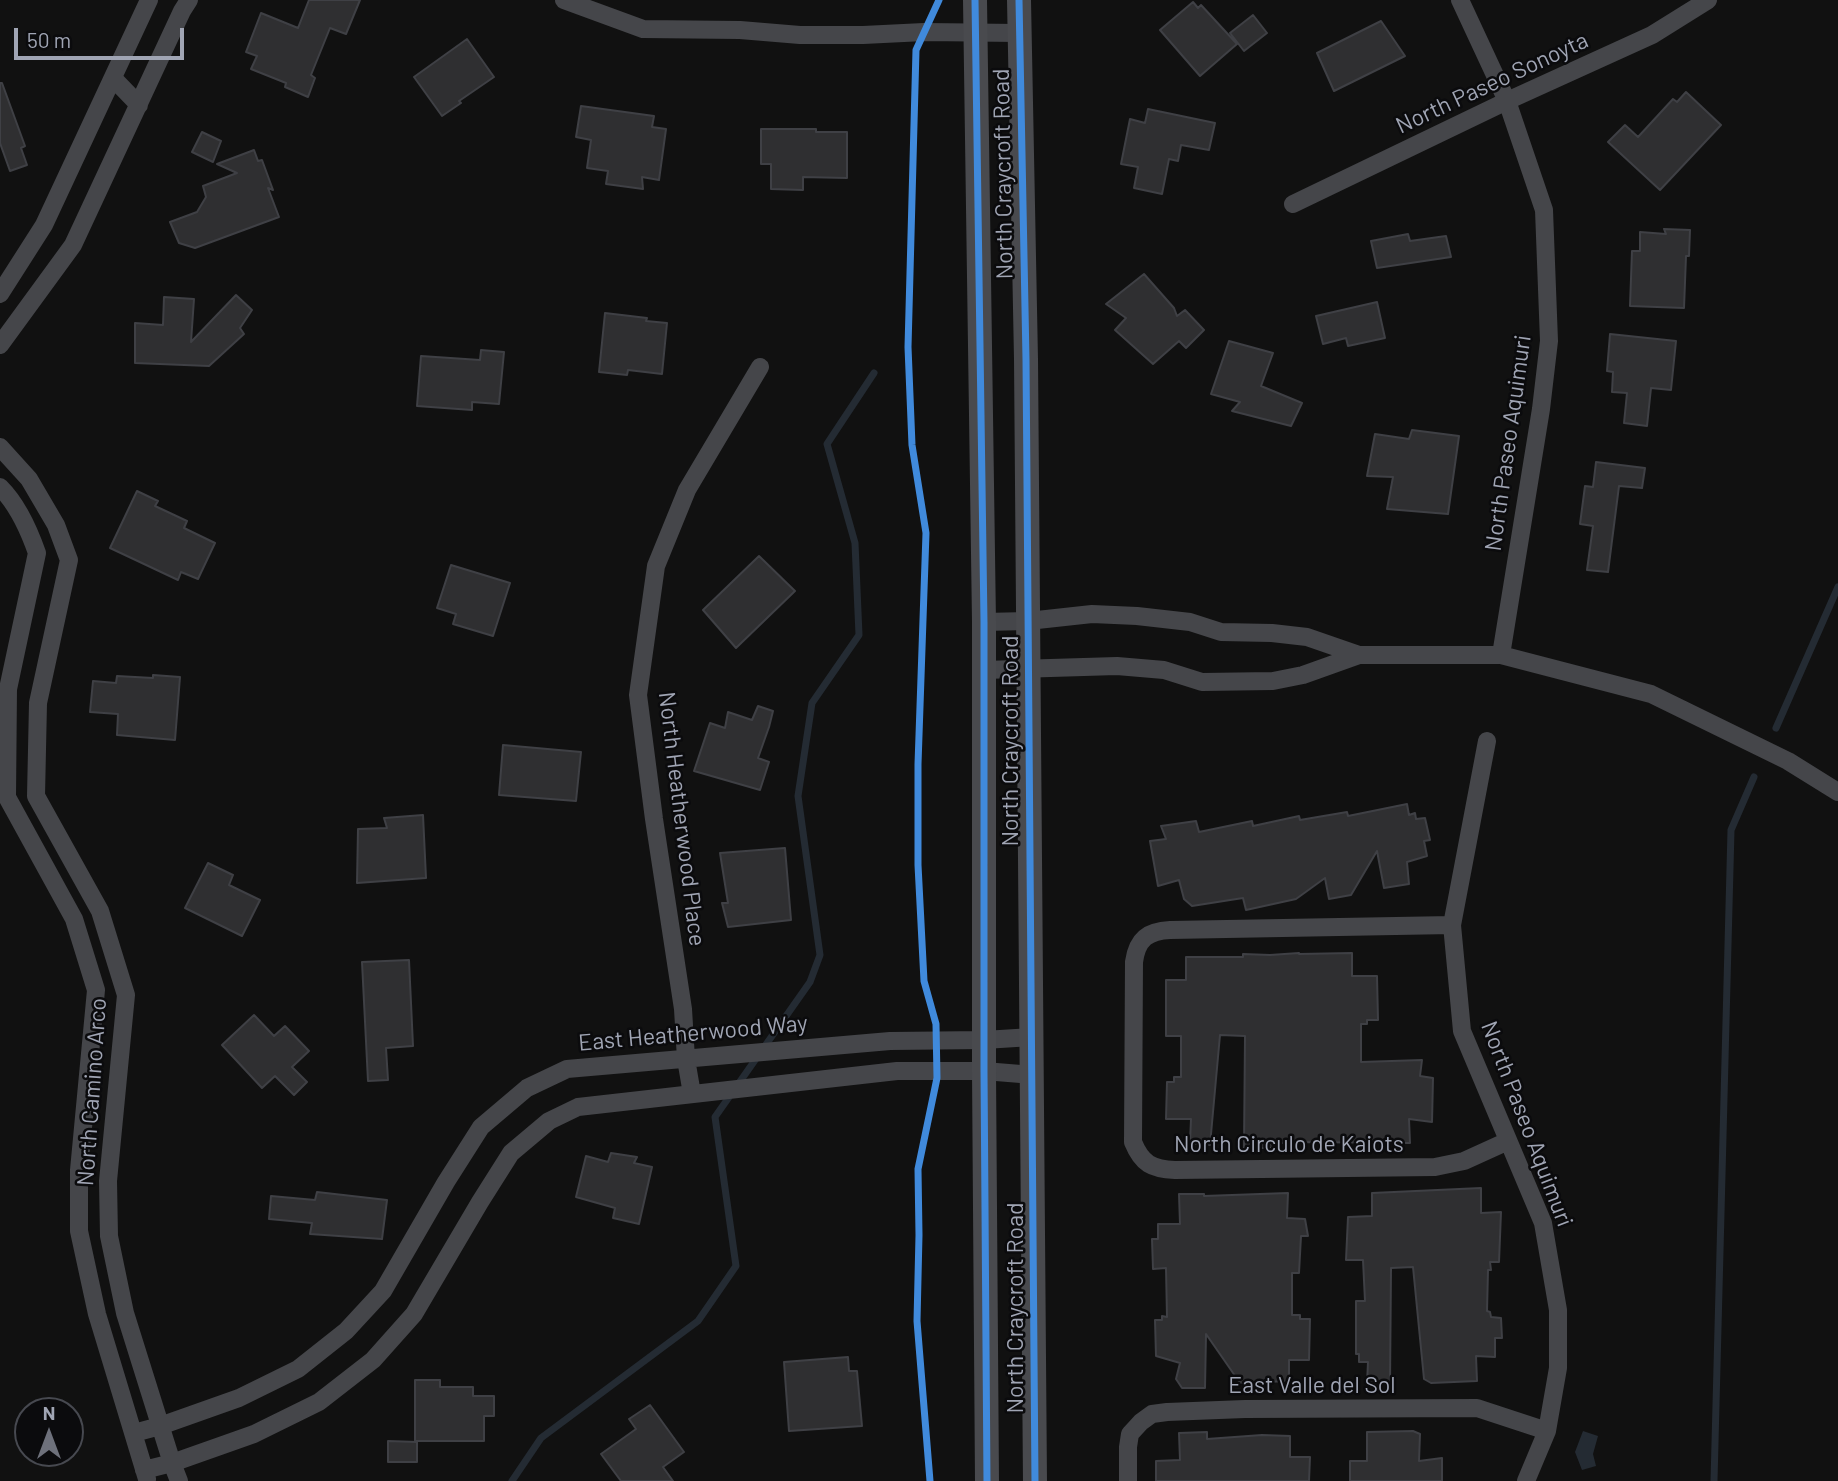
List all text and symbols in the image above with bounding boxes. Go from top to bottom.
scale bar [18,14,187,58]
street label: North Paseo Sonoyta [1392,26,1592,140]
text: 50 m [27,27,71,52]
street label: North Craycroft Road [987,68,1019,280]
street label: North Paseo Aquimuri [1479,333,1537,553]
street label: North Craycroft Road [996,636,1024,846]
street label: North Heatherwood Place [653,690,711,948]
street label: North Camino Arco [72,997,112,1187]
street label: East Heatherwood Way [577,1009,809,1057]
street label: North Paseo Aquimuri [1475,1017,1579,1231]
street label: North Circulo de Kaiots [1174,1130,1404,1158]
street label: North Craycroft Road [1001,1203,1029,1413]
street label: East Valle del Sol [1228,1371,1396,1399]
north arrow [14,1397,84,1467]
text: N [43,1401,55,1424]

